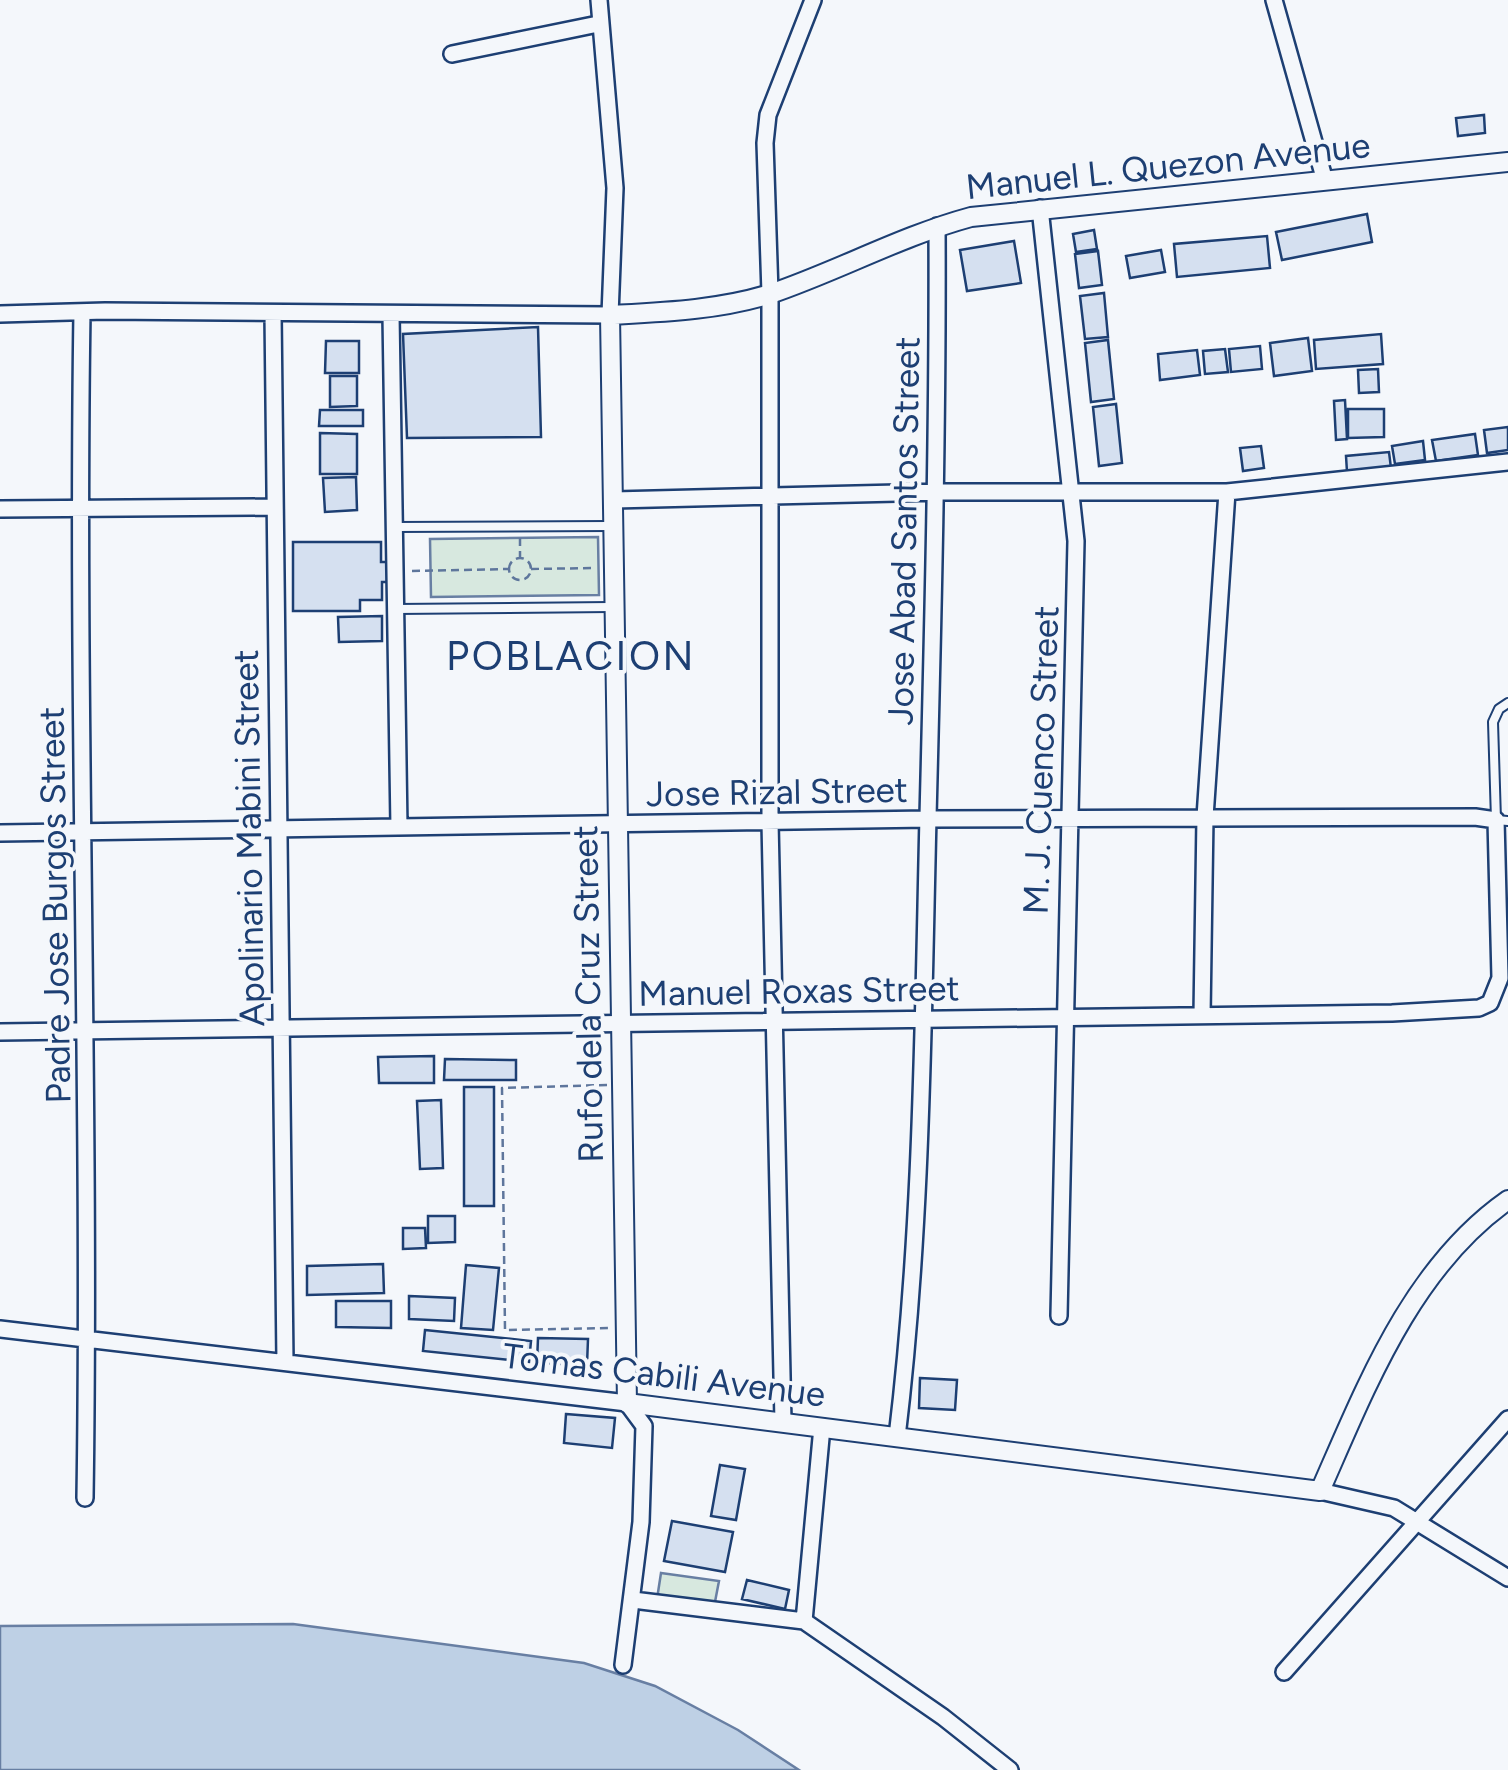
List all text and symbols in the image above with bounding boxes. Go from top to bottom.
street label: Manuel L. Quezon Avenue [964,124,1372,208]
street label: Jose Abad Santos Street [880,336,928,726]
street label: M. J. Cuenco Street [1015,605,1067,915]
district label: POBLACION [446,632,696,680]
street label: Apolinario Mabini Street [225,649,273,1027]
street label: Padre Jose Burgos Street [31,706,79,1104]
street label: Jose Rizal Street [646,769,908,815]
street label: Rufo dela Cruz Street [564,825,612,1163]
street label: Manuel Roxas Street [638,967,960,1015]
street label: Tomas Cabili Avenue [500,1334,828,1416]

